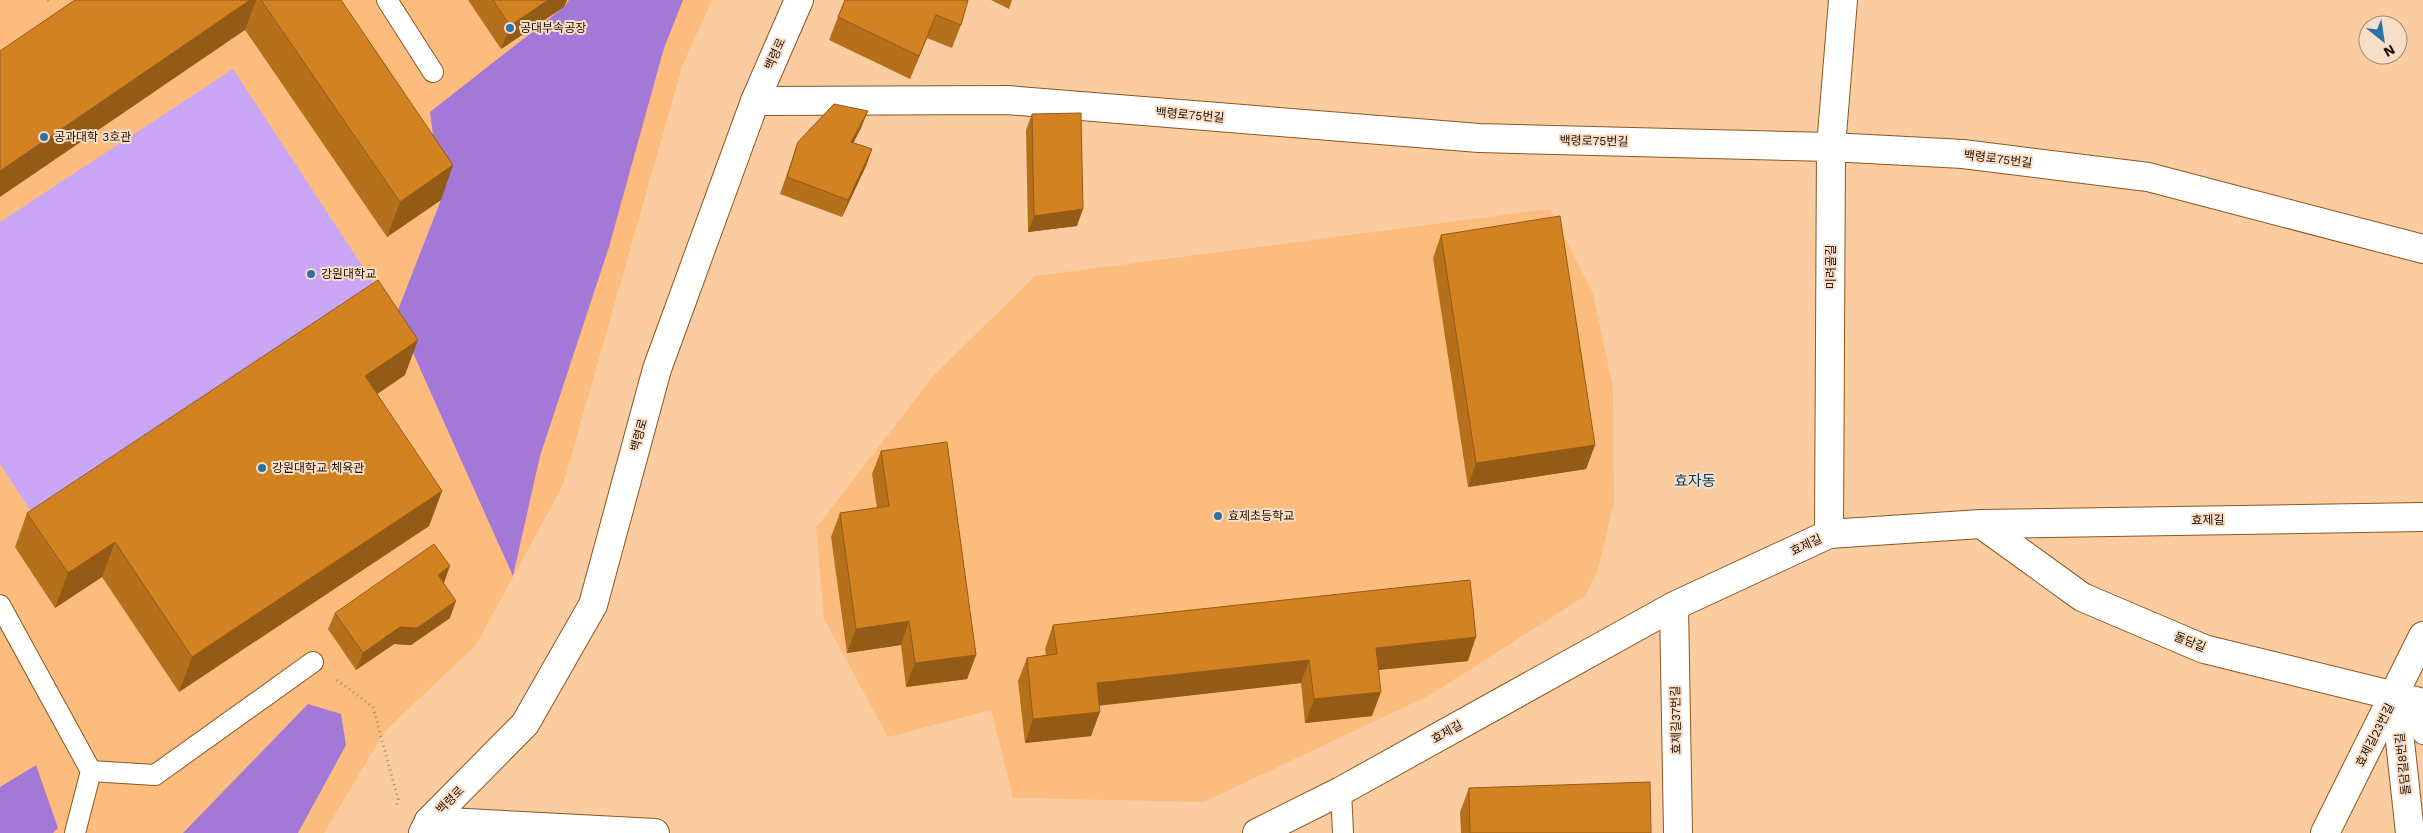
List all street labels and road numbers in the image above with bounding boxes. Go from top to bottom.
street label: 백령로 [762,36,788,72]
street label: 백령로75번길 [1155,105,1225,125]
street label: 백령로75번길 [1559,133,1629,149]
street label: 백령로75번길 [1963,148,2033,170]
street label: 미려골길 [1824,245,1838,289]
street label: 백령로 [628,417,650,453]
street label: 효제길 [2191,513,2225,527]
street label: 효제길 [1788,532,1824,558]
street label: 돌담길 [2172,629,2208,655]
street label: 효제길37번길 [1668,686,1684,754]
street label: 효제길23번길 [2353,701,2397,769]
street label: 효제길 [1429,718,1465,746]
street label: 돌담길8번길 [2393,732,2413,796]
street label: 백령로 [433,783,467,817]

